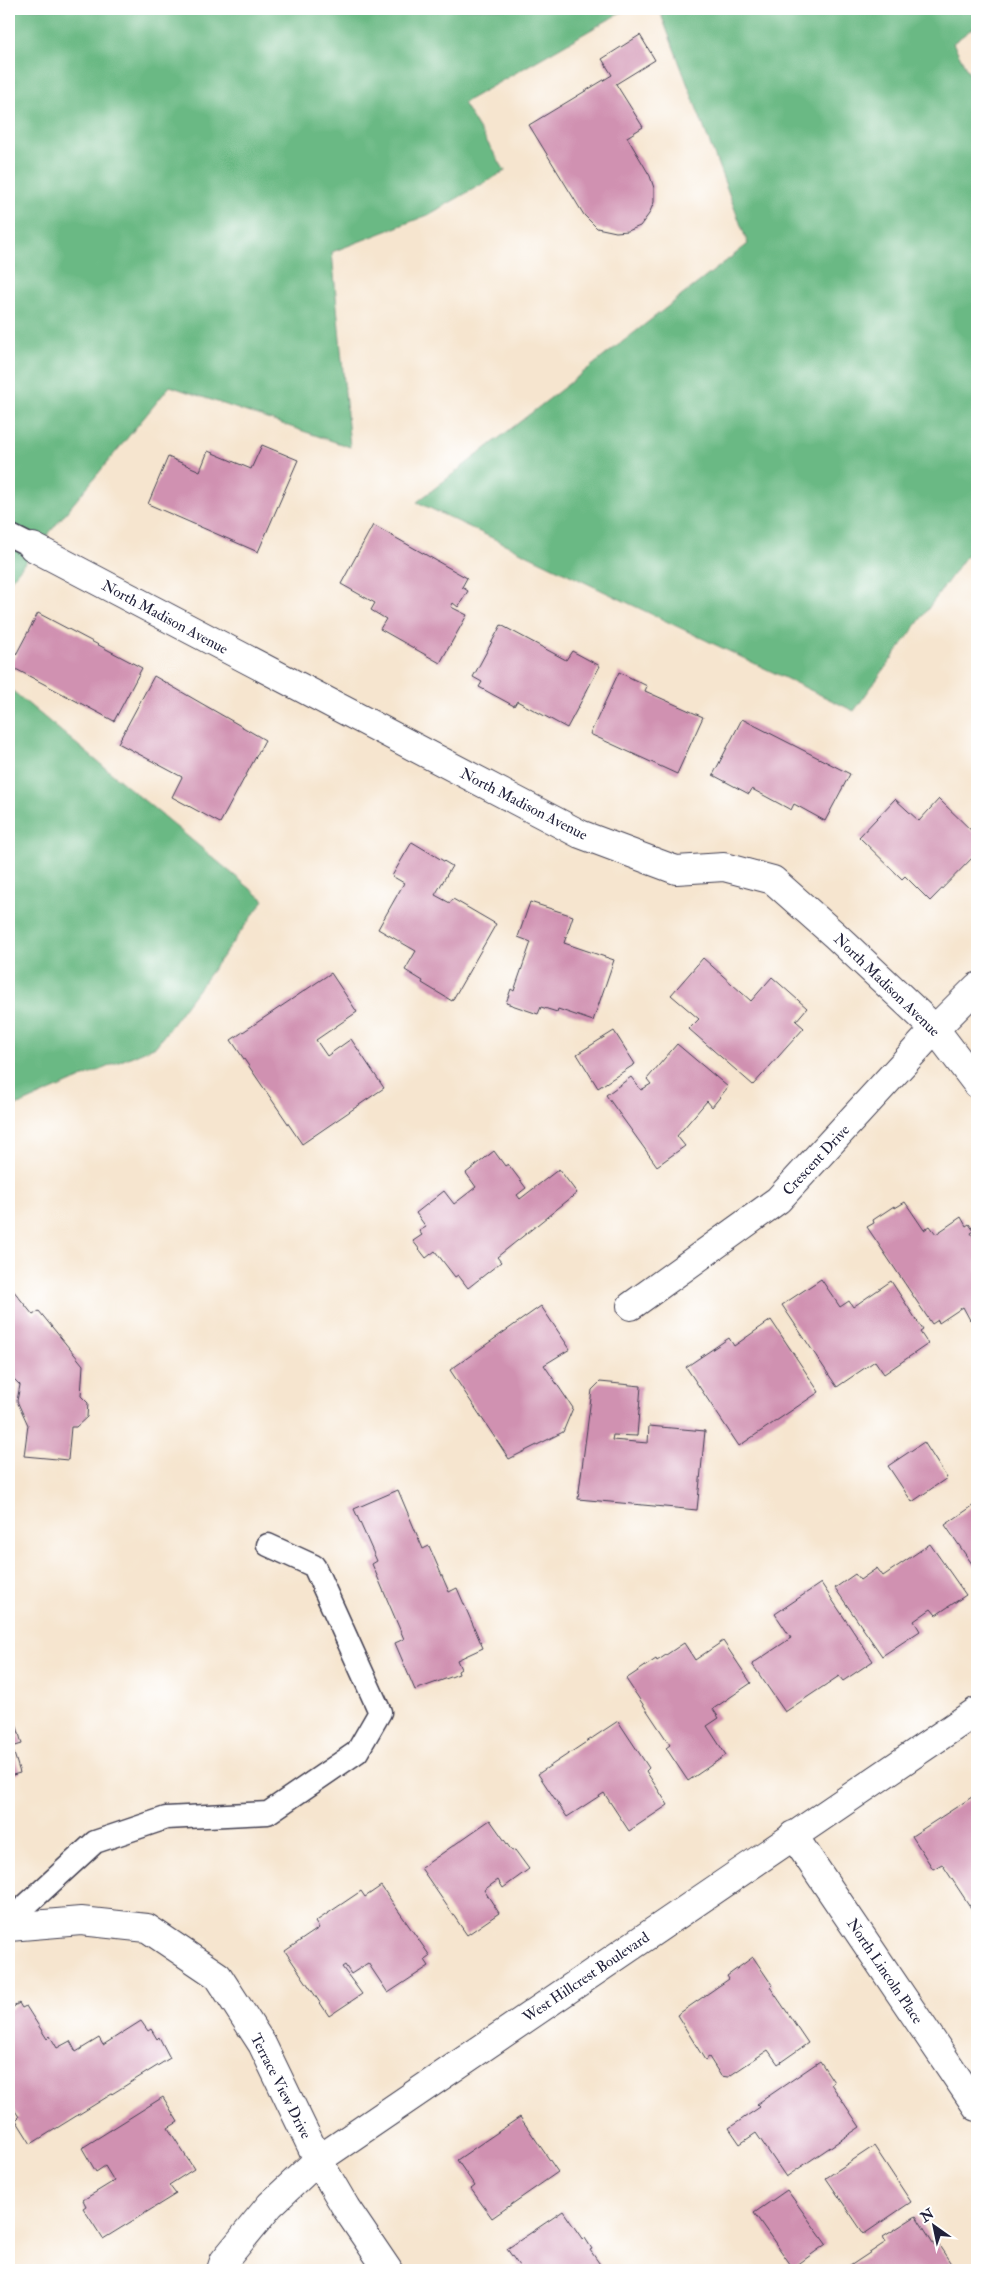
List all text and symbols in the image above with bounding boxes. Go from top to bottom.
street label: North Madison Avenue [98,576,231,659]
street label: North Madison Avenue [457,764,591,845]
street label: North Madison Avenue [830,930,944,1041]
street label: Crescent Drive [779,1121,854,1200]
street label: North Lincoln Place [842,1915,927,2028]
street label: West Hillcrest Boulevard [519,1928,654,2027]
street label: Terrace View Drive [246,2030,315,2142]
north arrow [908,2202,958,2252]
text: N [916,2205,937,2227]

